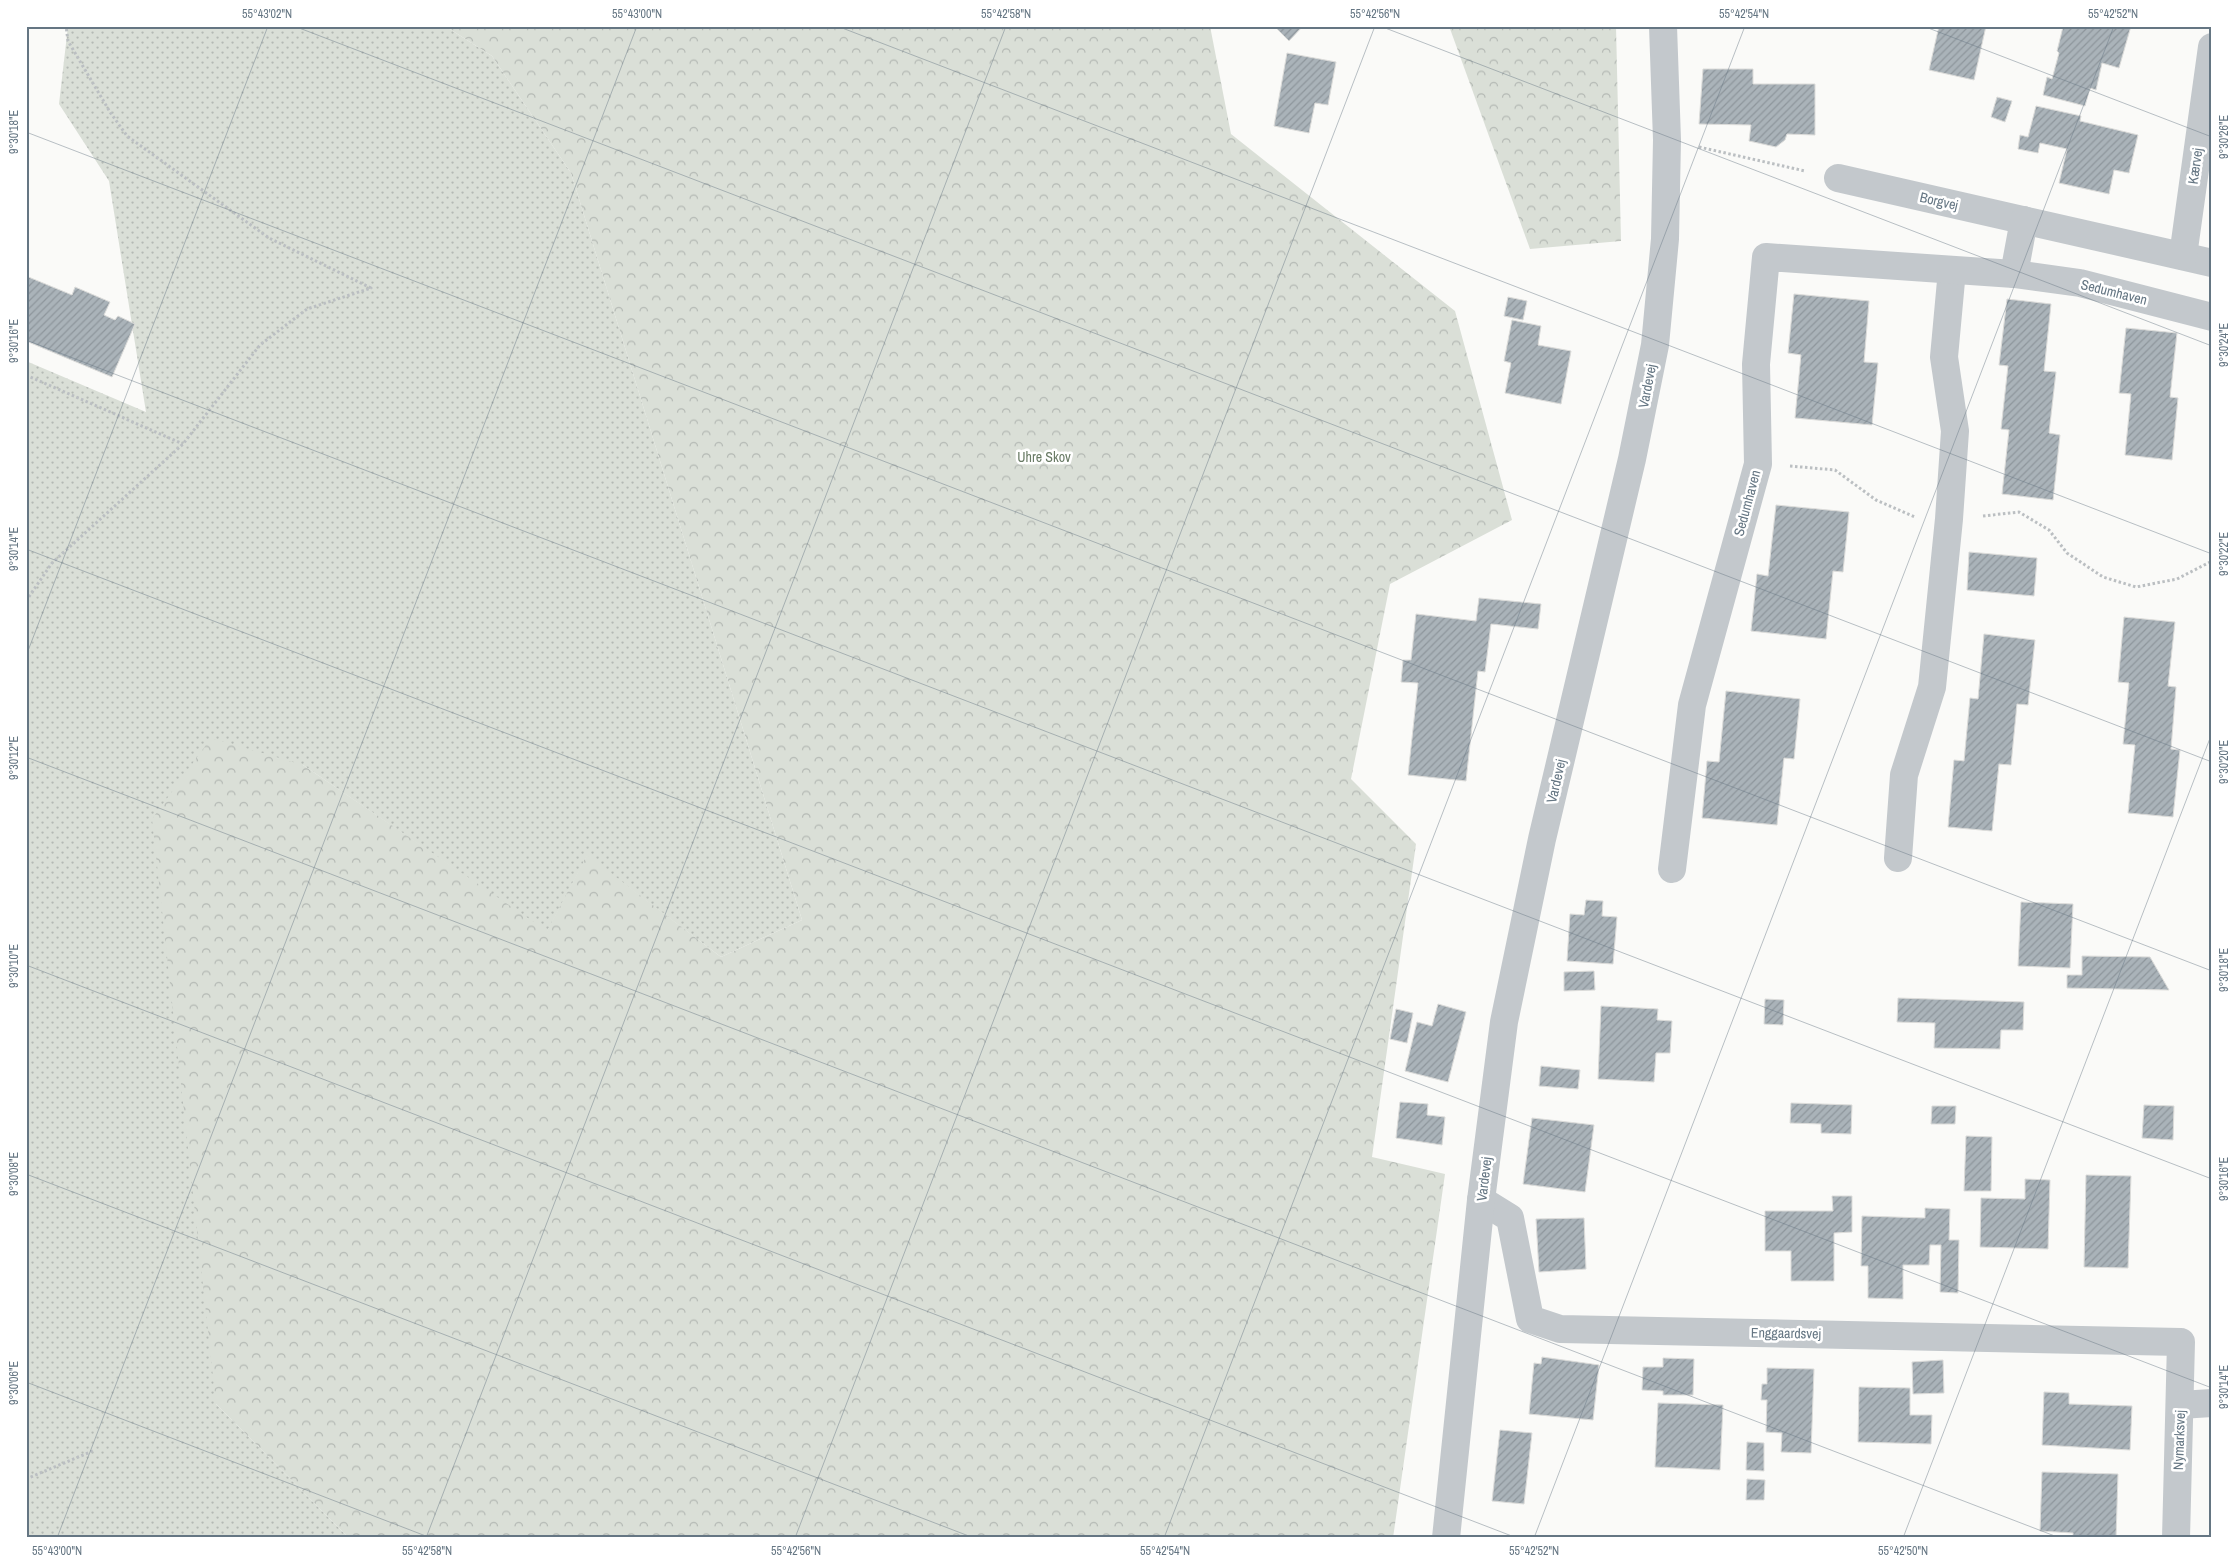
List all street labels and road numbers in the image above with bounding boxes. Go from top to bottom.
street label: Kærvej [2184,147,2206,185]
street label: Borgvej [1918,188,1960,214]
street label: Sedumhaven [2079,275,2149,309]
street label: Vardevej [1634,362,1660,410]
street label: Sedumhaven [1730,468,1764,538]
street label: Vardevej [1542,757,1570,805]
street label: Vardevej [1472,1156,1496,1202]
street label: Enggaardsvej [1751,1323,1821,1343]
street label: Nymarksvej [2169,1410,2189,1470]

